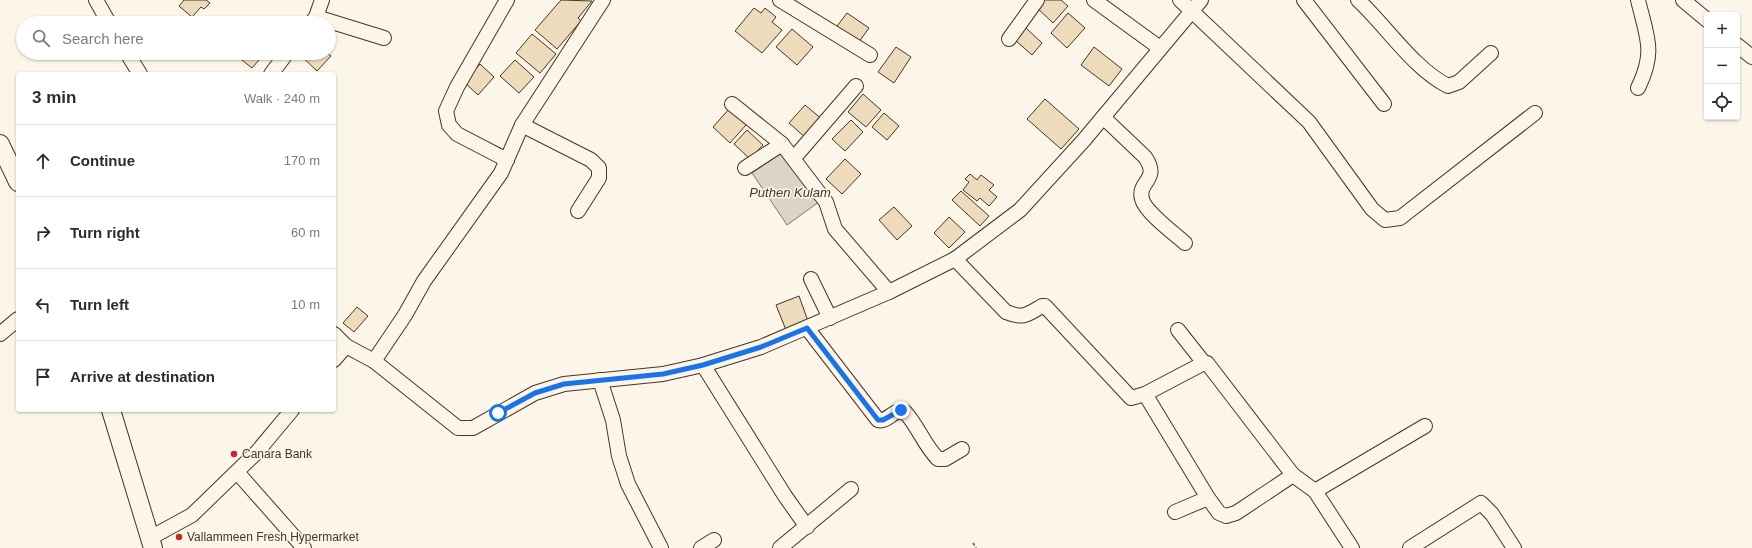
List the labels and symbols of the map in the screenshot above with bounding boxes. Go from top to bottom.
water label: Puthen Kulam [749,185,831,200]
route end [892,401,910,419]
route start [489,404,507,422]
place label: Canara Bank [242,447,313,461]
marker: Canara Bank [229,449,239,459]
place label: Vallammeen Fresh Hypermarket [187,530,359,544]
marker: Vallammeen Fresh Hypermarket [174,532,184,542]

